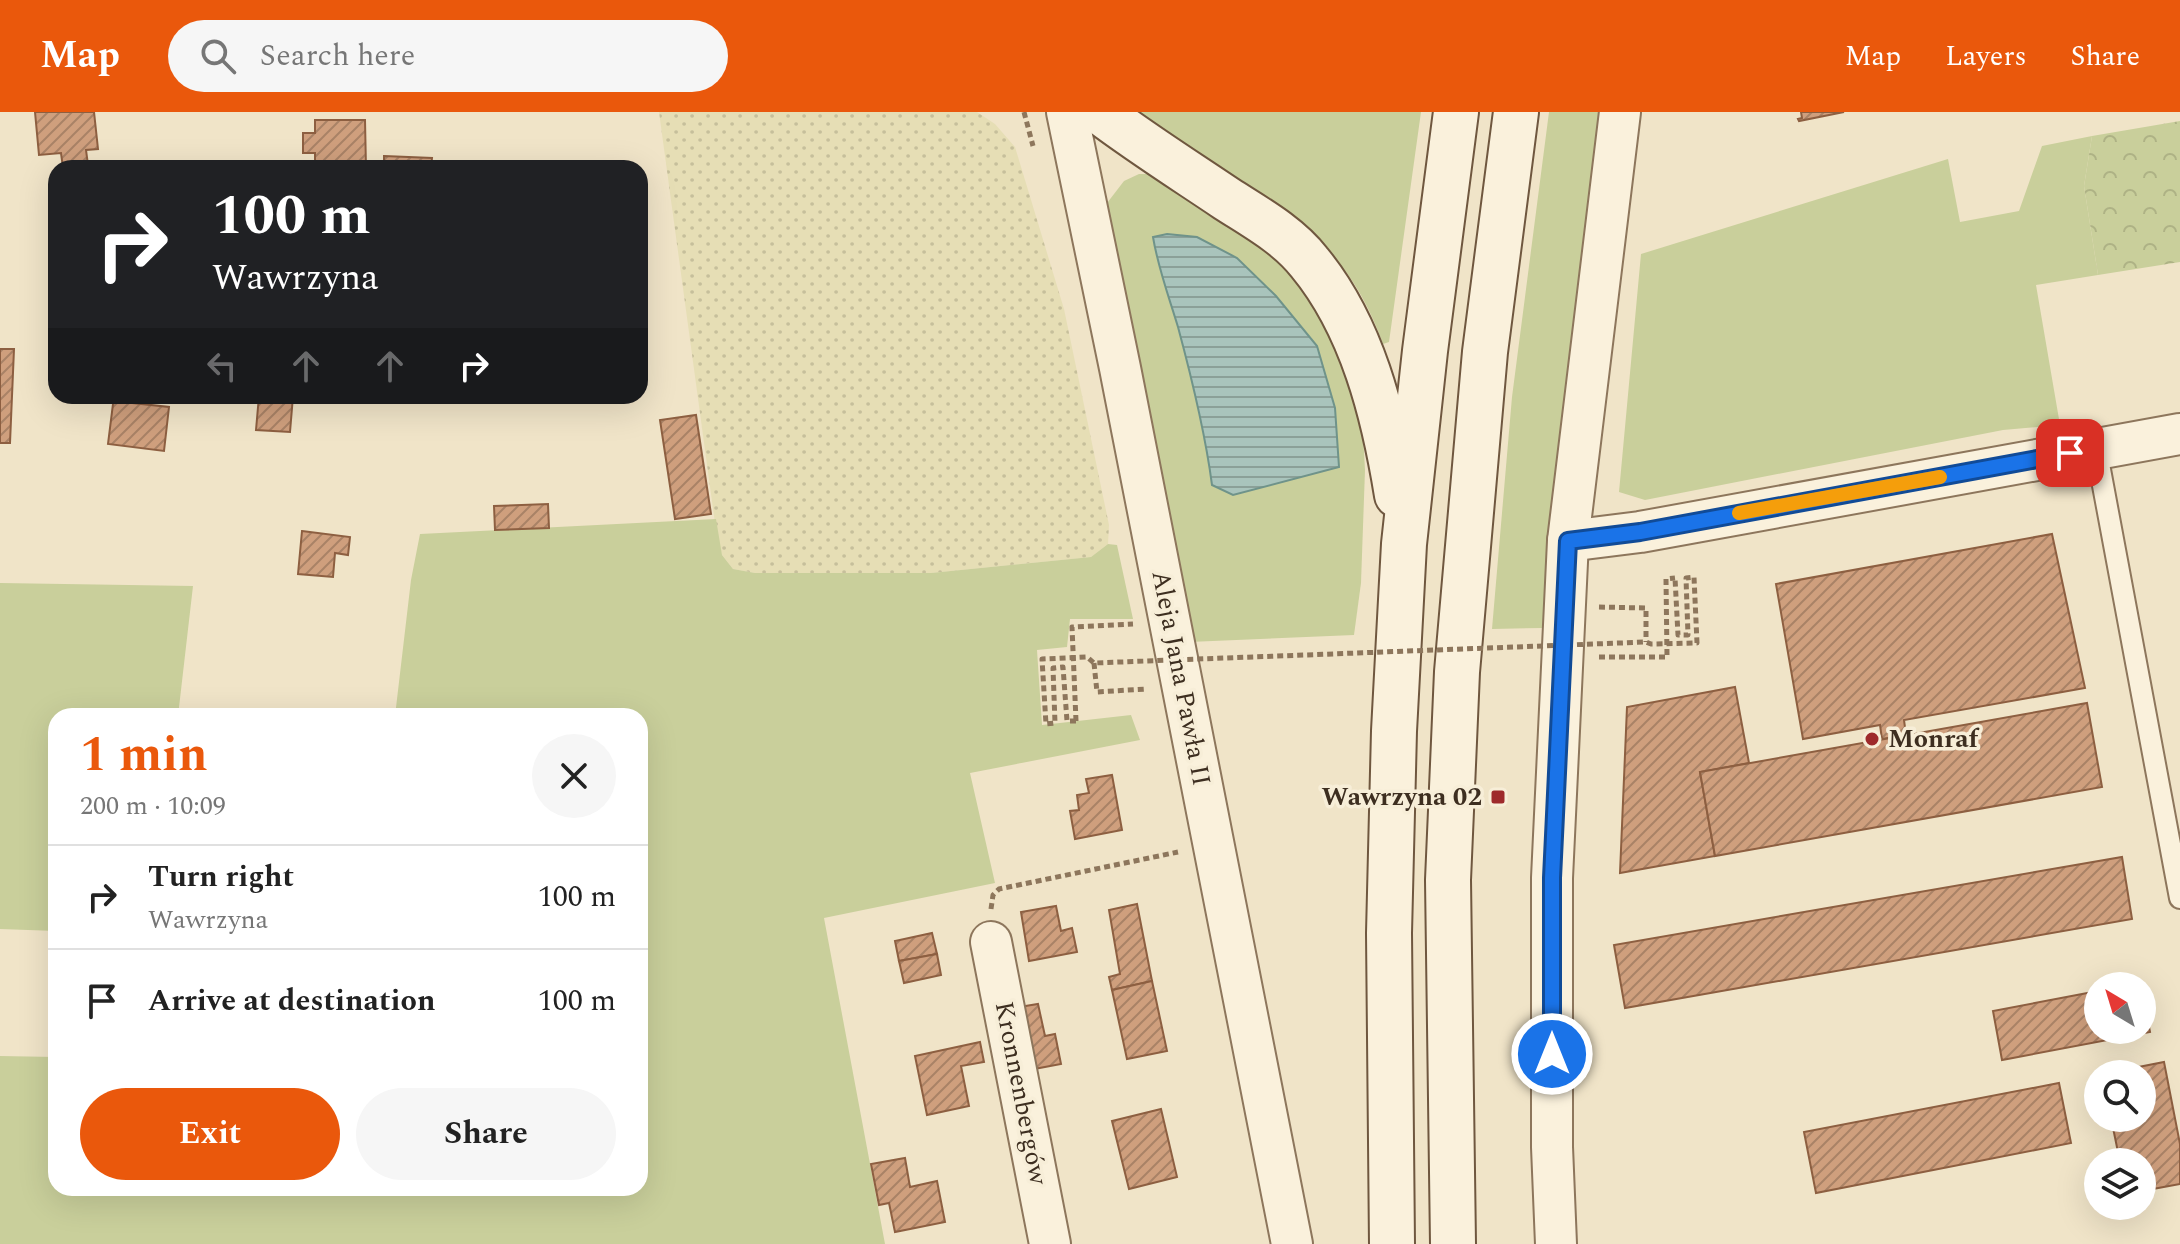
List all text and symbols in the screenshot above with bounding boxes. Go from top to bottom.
search box [168,20,728,92]
text: Map [40,27,120,85]
text: Search here [260,33,415,79]
icon: search [196,34,240,78]
text: Map [1845,35,1901,78]
text: Layers [1945,35,2027,78]
text: Share [2071,35,2140,78]
text: 100 m [212,174,371,259]
icon: right [80,192,184,296]
text: Wawrzyna [212,251,379,306]
icon: left [200,344,244,388]
icon: ahead [284,344,328,388]
icon: ahead [368,344,412,388]
icon: right [452,344,496,388]
pin [2036,419,2104,487]
icon: arrive [2048,431,2092,475]
street label: Aleja Jana Pawła II [1141,567,1221,789]
text: 1 min [80,719,208,792]
place label: Monraf [1888,719,1980,759]
marker: Monraf [1863,730,1881,748]
button: close [532,734,616,818]
place label: Wawrzyna 02 [1322,777,1482,817]
text: 200 m · 10:09 [80,786,226,826]
marker: Wawrzyna 02 [1489,788,1507,806]
text: Turn right [148,854,294,900]
text: 100 m [538,874,616,920]
icon: right [80,875,124,919]
text: Wawrzyna [148,900,268,940]
north arrow [2084,972,2156,1044]
map controls [2084,972,2156,1220]
text: Arrive at destination [148,978,435,1024]
text: 100 m [538,978,616,1024]
icon: arrive [80,979,124,1023]
street label: Kronnenbergów [984,998,1059,1189]
position arrow [1510,1012,1594,1096]
button: search [2084,1060,2156,1132]
button: Exit [80,1088,340,1180]
button: Share [356,1088,616,1180]
button: layers [2084,1148,2156,1220]

